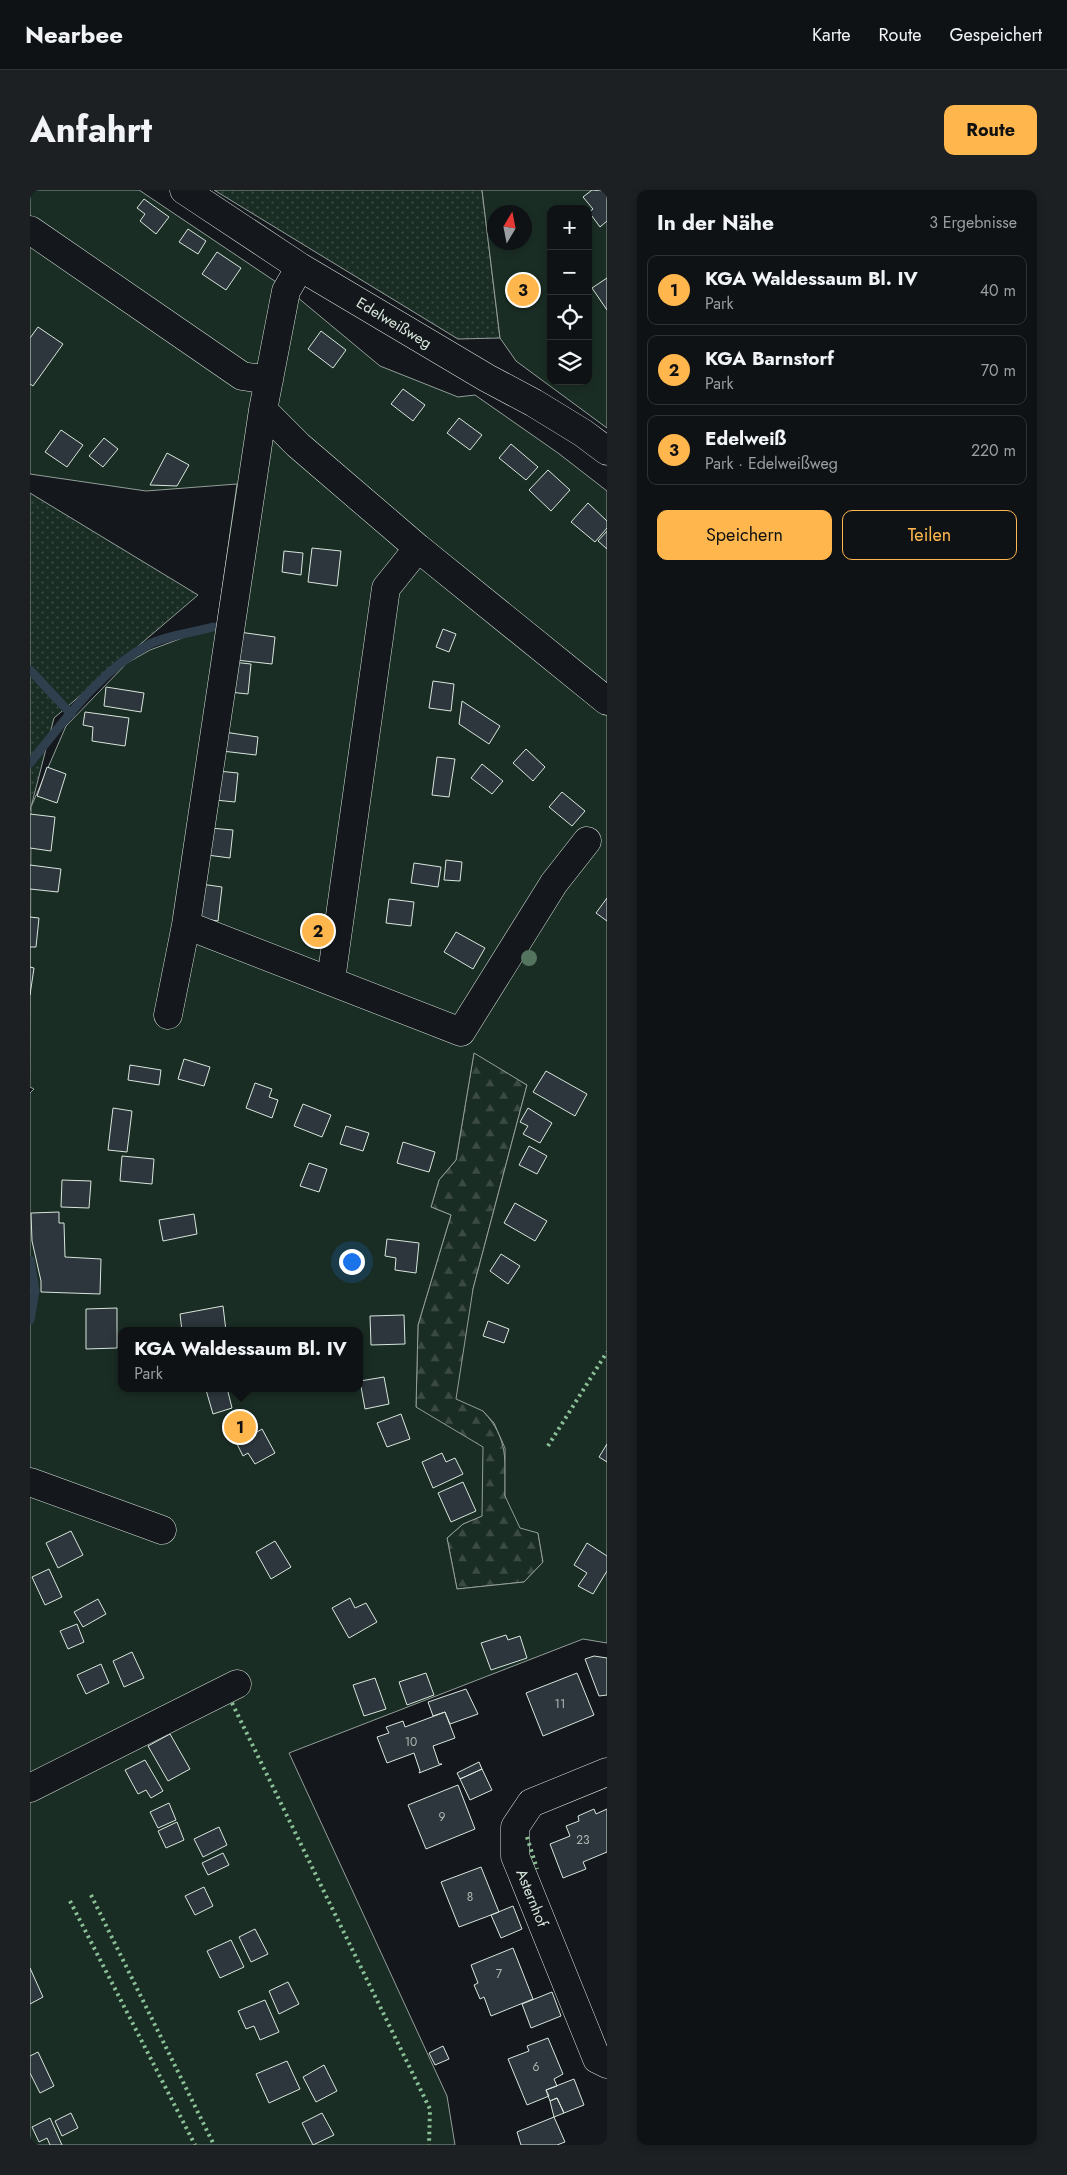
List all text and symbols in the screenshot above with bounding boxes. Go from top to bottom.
text: Nearbee [25,17,123,52]
text: Karte [812,22,851,48]
text: Route [879,22,921,48]
text: Gespeichert [949,22,1042,48]
text: Anfahrt [30,105,152,155]
button: Route [944,105,1037,155]
north arrow [487,205,532,250]
map controls [547,205,592,385]
button: + [547,205,592,250]
text: In der Nähe [657,208,774,238]
text: 3 Ergebnisse [929,211,1017,234]
button: − [547,250,592,295]
text: KGA Waldessaum Bl. IV [705,265,918,292]
pin: 3 [507,271,539,309]
text: 1 [670,279,678,302]
text: 40 m [980,279,1016,302]
street label: Edelweißweg [352,292,436,354]
text: Park [705,292,734,315]
button: locate [547,295,592,340]
button: layers [547,340,592,385]
text: KGA Barnstorf [705,345,834,372]
text: 2 [669,359,679,382]
text: 70 m [981,359,1016,382]
text: Park [705,372,734,395]
text: Edelweiß [705,425,786,452]
text: 3 [669,439,679,462]
text: 220 m [971,439,1016,462]
text: Park · Edelweißweg [705,452,838,475]
button: Speichern [657,510,832,560]
button: Teilen [842,510,1017,560]
pin: 2 [302,912,334,950]
your location [339,1249,365,1275]
popup [118,1327,363,1392]
text: KGA Waldessaum Bl. IV [134,1335,347,1362]
text: Park [134,1362,163,1385]
pin: 1 [224,1408,256,1446]
house number: 11 [555,1695,565,1713]
house number: 10 [405,1733,417,1751]
house number: 9 [439,1808,446,1826]
house number: 23 [576,1831,590,1849]
street label: Asternhof [510,1866,554,1931]
house number: 8 [467,1888,473,1906]
house number: 7 [496,1965,503,1983]
house number: 6 [533,2058,540,2076]

